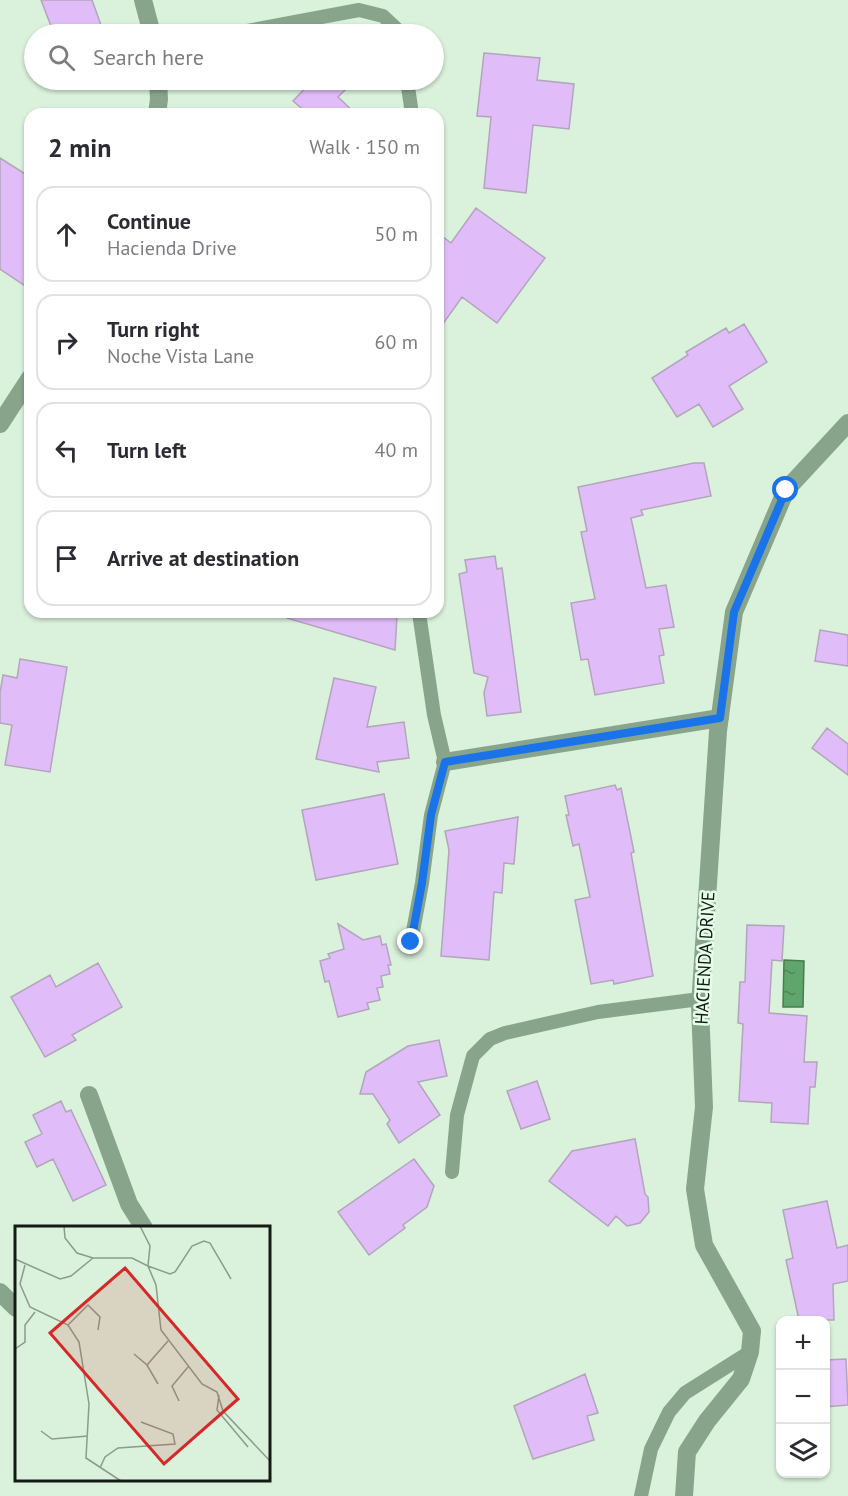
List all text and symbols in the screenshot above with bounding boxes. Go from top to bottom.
search box [24,24,444,90]
icon: search [45,41,78,74]
text: Search here [93,43,204,71]
text: 2 min [48,131,111,164]
text: Walk · 150 m [309,134,420,160]
text: Continue [107,207,191,235]
icon: ahead [50,218,83,251]
text: 50 m [375,221,418,247]
text: Hacienda Drive [107,235,237,261]
text: Turn right [107,315,199,343]
icon: right [50,326,83,359]
text: 60 m [375,329,418,355]
text: Noche Vista Lane [107,343,254,369]
icon: left [50,434,83,467]
text: Turn left [107,436,187,464]
text: 40 m [375,437,418,463]
route start [772,476,798,502]
icon: arrive [50,542,83,575]
text: Arrive at destination [107,544,299,572]
street label: HACIENDA DRIVE [690,891,719,1025]
route end [397,928,423,954]
inset map [15,1226,270,1481]
map controls [776,1316,830,1478]
button: + [776,1316,830,1370]
button: − [776,1370,830,1424]
button: layers [776,1424,830,1478]

